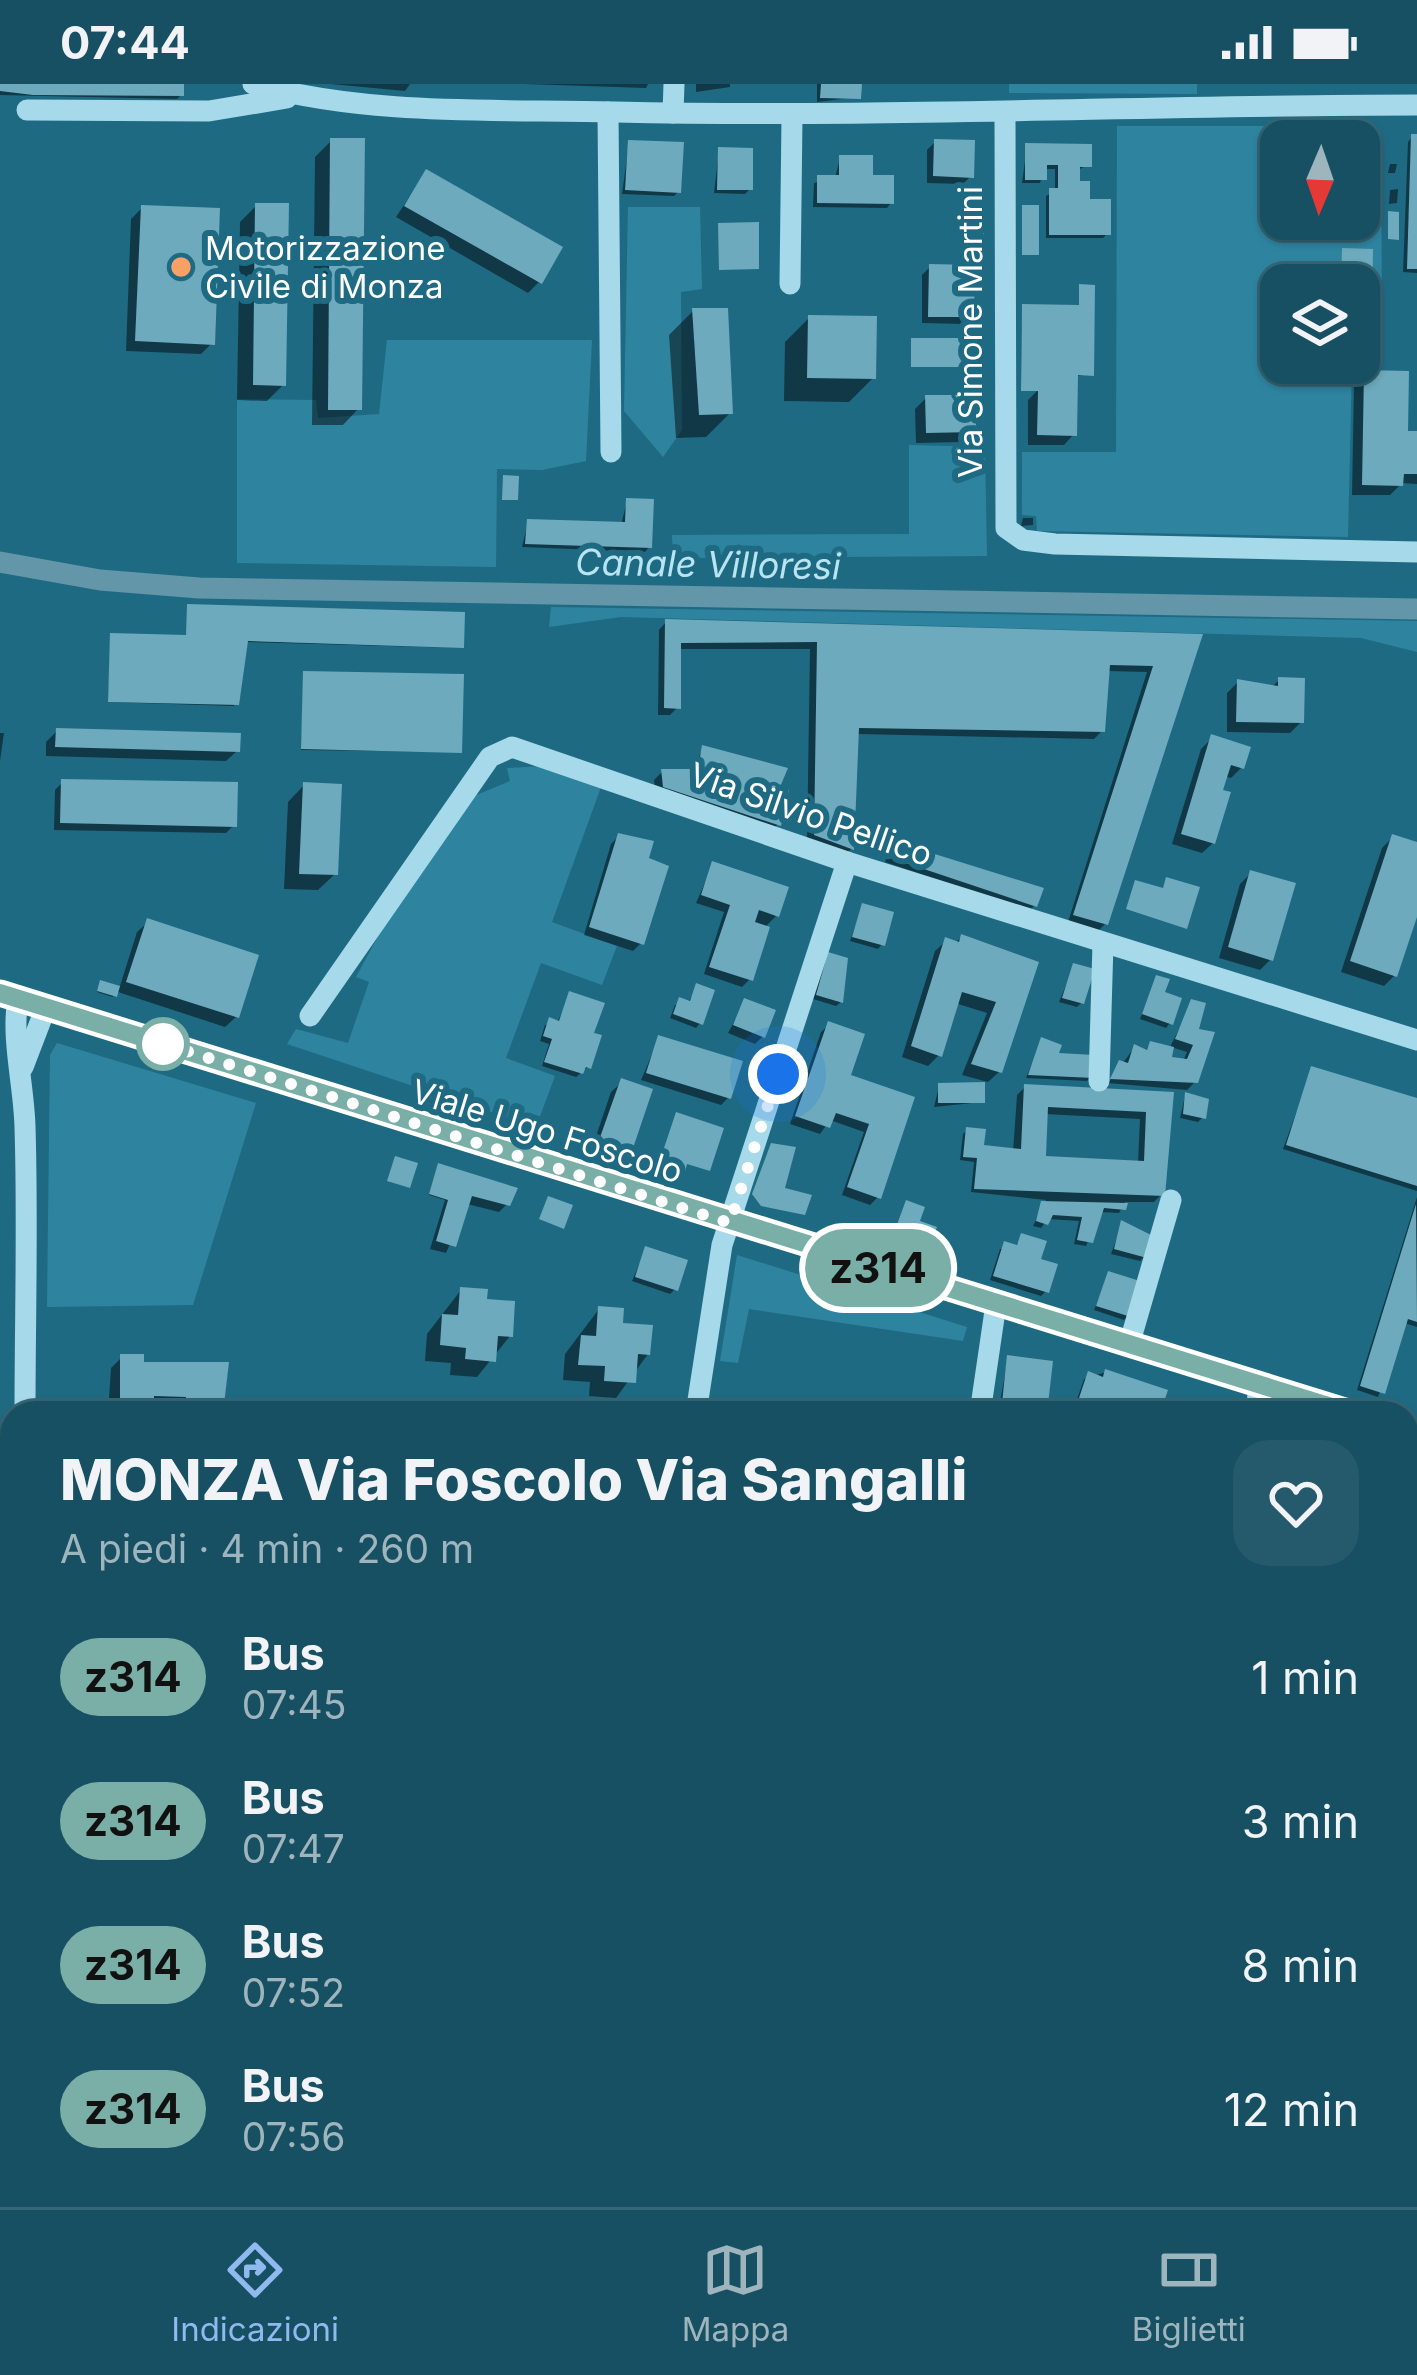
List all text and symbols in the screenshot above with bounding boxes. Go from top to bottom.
text: 07:44 [60,15,190,70]
north arrow [1260,120,1380,240]
map controls [1260,120,1380,384]
street label: Via Simone Martini [950,186,990,478]
place label: Motorizzazione Civile di Monza [205,228,446,306]
marker: Motorizzazione Civile di Monza [168,254,194,280]
button: layers [1260,264,1380,384]
water label: Canale Villoresi [575,540,842,588]
street label: Via Silvio Pellico [684,754,938,874]
unlabelled marker [138,1019,188,1069]
your location [748,1044,808,1104]
street label: Viale Ugo Foscolo [407,1071,687,1191]
line badge: z314 [794,1229,962,1307]
text: z314 [829,1242,927,1293]
button: heart [1233,1440,1359,1566]
text: MONZA Via Foscolo Via Sangalli [60,1445,967,1514]
text: A piedi · 4 min · 260 m [60,1525,474,1572]
text: Bus [242,1626,325,1681]
text: 1 min [1251,1650,1359,1705]
text: z314 [84,1651,182,1702]
text: 07:45 [242,1681,346,1728]
text: Bus [242,1770,325,1825]
text: 3 min [1242,1794,1359,1849]
text: z314 [84,1795,182,1846]
text: 07:47 [242,1825,345,1872]
text: Bus [242,1914,325,1969]
text: 8 min [1242,1938,1359,1993]
text: z314 [84,1939,182,1990]
text: 07:52 [242,1969,345,2016]
text: Bus [242,2058,325,2113]
text: 12 min [1224,2082,1359,2137]
text: z314 [84,2083,182,2134]
text: 07:56 [242,2113,345,2160]
tab: Indicazioni [171,2237,339,2349]
tab: Mappa [682,2237,789,2349]
tab: Biglietti [1132,2237,1246,2349]

